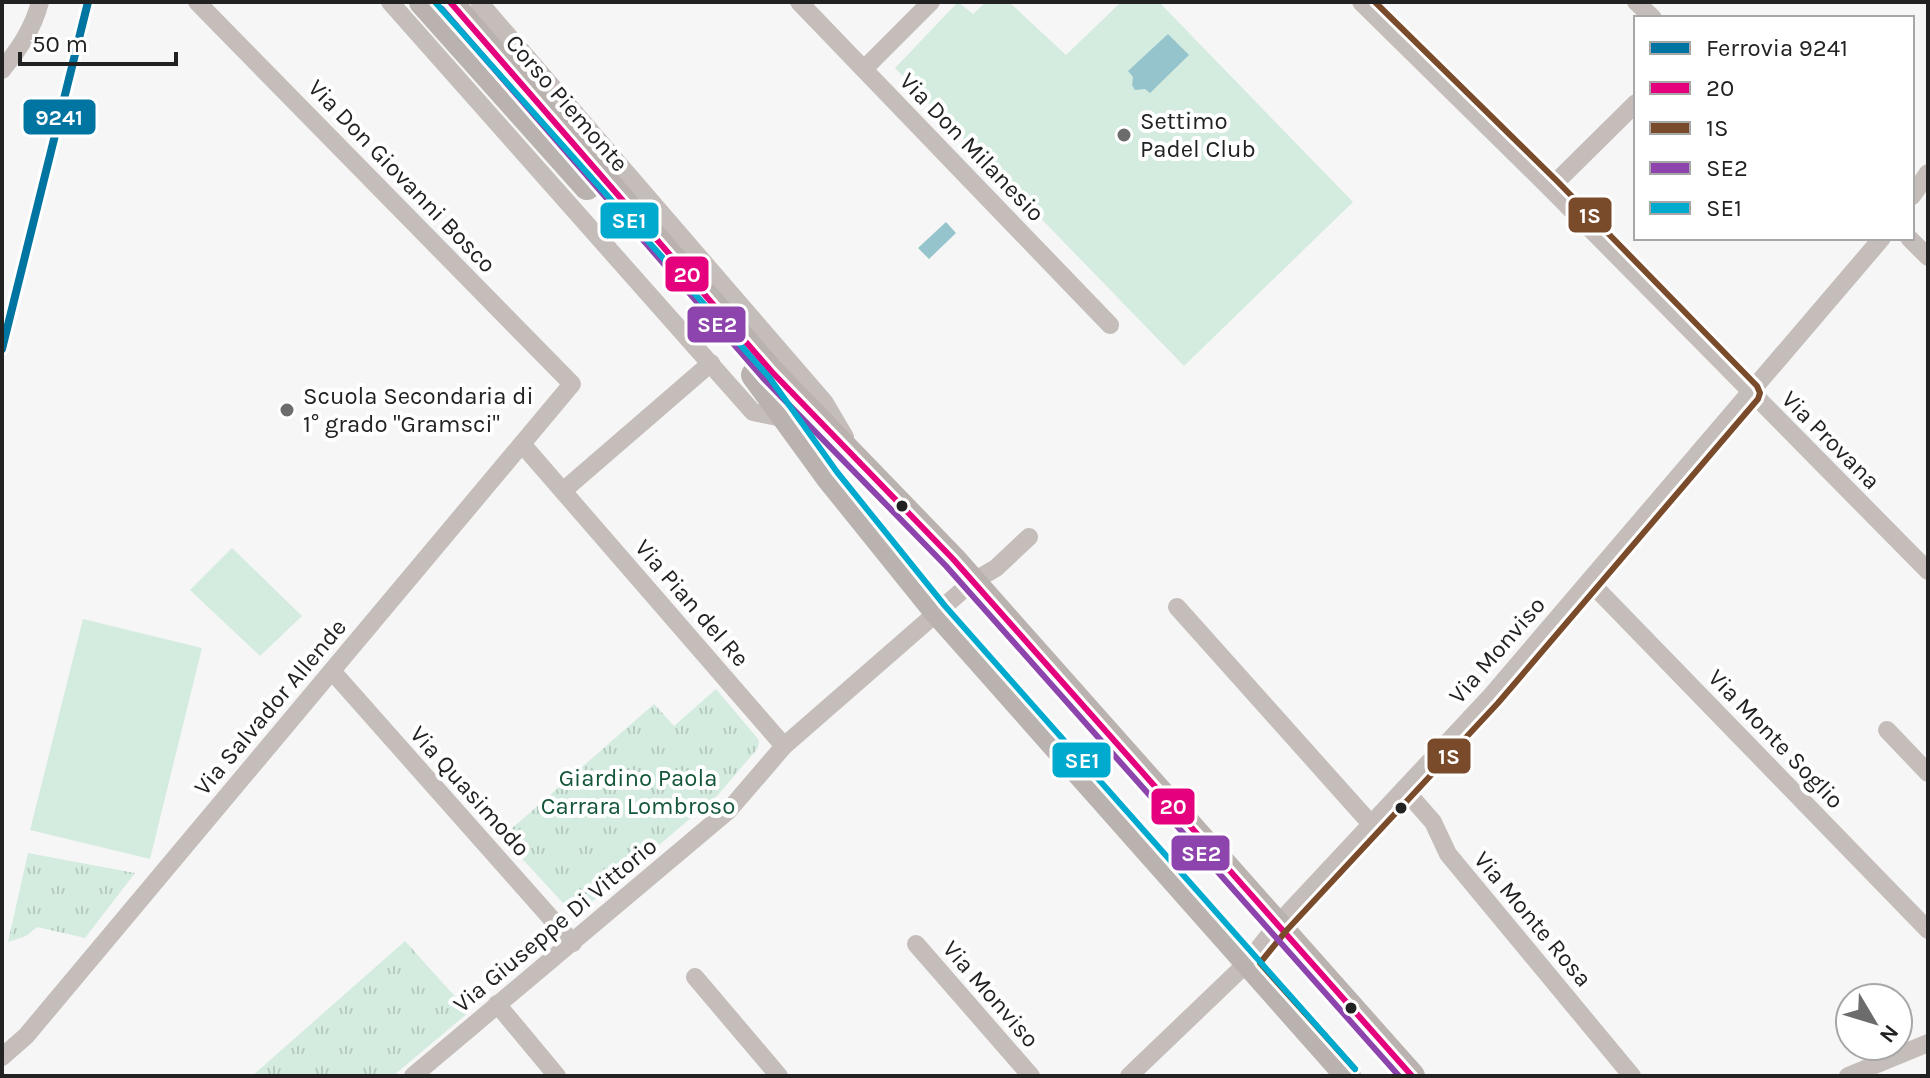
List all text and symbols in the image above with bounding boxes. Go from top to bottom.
scale bar [20,16,176,66]
legend [1634,16,1914,240]
street label: Corso Piemonte [500,29,634,177]
text: 50 m [32,30,88,58]
text: Ferrovia 9241 [1706,34,1848,62]
street label: Via Don Milanesio [894,67,1050,227]
street label: Via Don Giovanni Bosco [302,74,502,278]
text: 20 [1706,74,1734,102]
line badge: 9241 [22,98,97,136]
text: 9241 [35,105,83,131]
place label: Settimo Padel Club [1140,107,1256,163]
text: 1S [1706,114,1728,142]
marker: Settimo Padel Club [1115,126,1133,144]
text: SE2 [1706,154,1748,182]
text: SE1 [1706,194,1742,222]
line badge: 1S [1567,196,1613,234]
line badge: SE1 [599,201,660,240]
text: 1S [1579,203,1601,229]
text: SE1 [612,208,646,234]
line badge: 20 [664,255,710,293]
text: 20 [673,262,701,288]
line badge: SE2 [686,305,747,344]
text: SE2 [697,312,737,338]
place label: Scuola Secondaria di 1° grado "Gramsci" [303,382,534,438]
street label: Via Provana [1776,385,1886,495]
marker: Scuola Secondaria di 1° grado "Gramsci" [278,401,296,419]
unlabelled marker [894,498,910,514]
street label: Via Pian del Re [629,534,755,672]
street label: Via Monviso [1443,591,1551,709]
street label: Via Salvador Allende [188,613,352,801]
street label: Via Monte Soglio [1702,664,1850,814]
street label: Via Quasimodo [404,720,536,862]
line badge: 1S [1426,737,1472,775]
line badge: SE1 [1051,741,1112,779]
text: 1S [1438,744,1460,770]
text: SE1 [1065,748,1099,774]
park label: Giardino Paola Carrara Lombroso [541,764,735,820]
line badge: 20 [1150,787,1196,826]
text: 20 [1159,794,1187,820]
unlabelled marker [1393,800,1409,816]
street label: Via Giuseppe Di Vittorio [447,832,663,1018]
line badge: SE2 [1170,834,1231,872]
text: SE2 [1181,841,1221,867]
street label: Via Monte Rosa [1468,846,1598,992]
street label: Via Monviso [937,935,1045,1053]
north arrow [1834,982,1914,1062]
unlabelled marker [1343,1000,1359,1016]
text: N [1874,1019,1904,1048]

